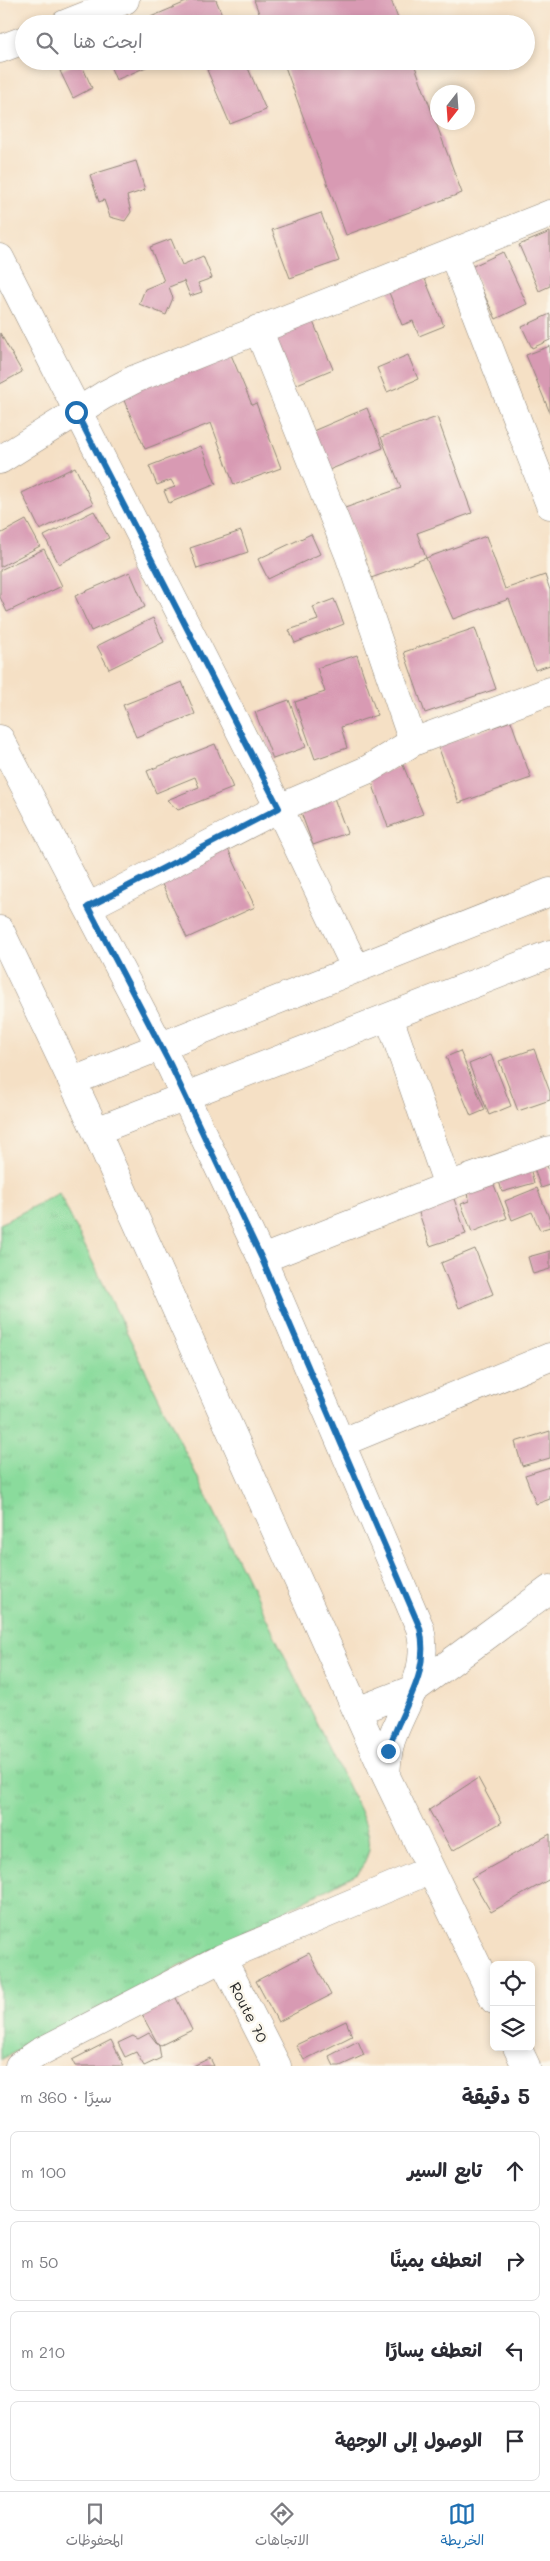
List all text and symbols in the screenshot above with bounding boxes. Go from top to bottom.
search box [15,15,535,70]
text: ابحث هنا [73,28,143,53]
icon: search [33,29,61,57]
north arrow [430,85,475,130]
route start [65,401,88,424]
route end [377,1740,400,1763]
map controls [490,1961,535,2051]
button: locate [490,1961,535,2006]
street label: Route 70 [225,1979,273,2045]
button: layers [490,2006,535,2051]
text: 5 دقيقة [462,2082,530,2109]
text: سيرًا · 360 m [20,2086,112,2107]
text: تابع السير [407,2157,482,2182]
icon: ahead [501,2157,529,2185]
text: 100 m [21,2161,66,2182]
text: انعطف يمينًا [390,2247,482,2272]
icon: right [501,2247,529,2275]
text: 50 m [21,2251,58,2272]
text: انعطف يسارًا [385,2337,482,2362]
icon: left [501,2337,529,2365]
text: 210 m [21,2341,65,2362]
text: الوصول إلى الوجهة [335,2427,482,2452]
icon: arrive [501,2427,529,2455]
tab: المحفوظات [66,2500,123,2553]
tab: الاتجاهات [255,2500,309,2553]
tab: الخريطة [441,2500,484,2553]

